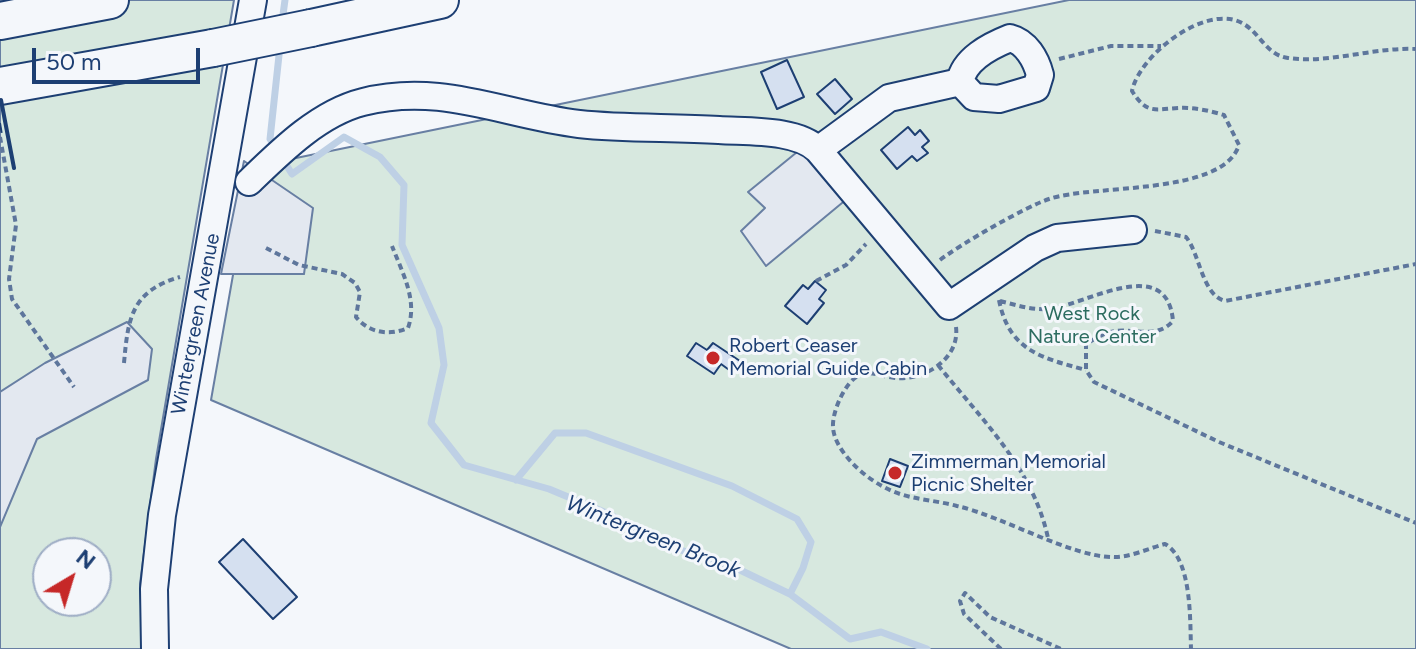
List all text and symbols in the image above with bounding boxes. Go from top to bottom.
scale bar [36,32,204,82]
text: 50 m [46,47,102,76]
street label: Wintergreen Avenue [167,231,225,417]
park label: West Rock Nature Center [1028,302,1156,349]
place label: Robert Ceaser Memorial Guide Cabin [729,334,927,381]
marker: Robert Ceaser Memorial Guide Cabin [704,349,722,367]
place label: Zimmerman Memorial Picnic Shelter [911,450,1106,497]
marker: Zimmerman Memorial Picnic Shelter [886,464,904,482]
water label: Wintergreen Brook [562,490,744,584]
north arrow [32,537,112,617]
text: N [71,543,101,575]

